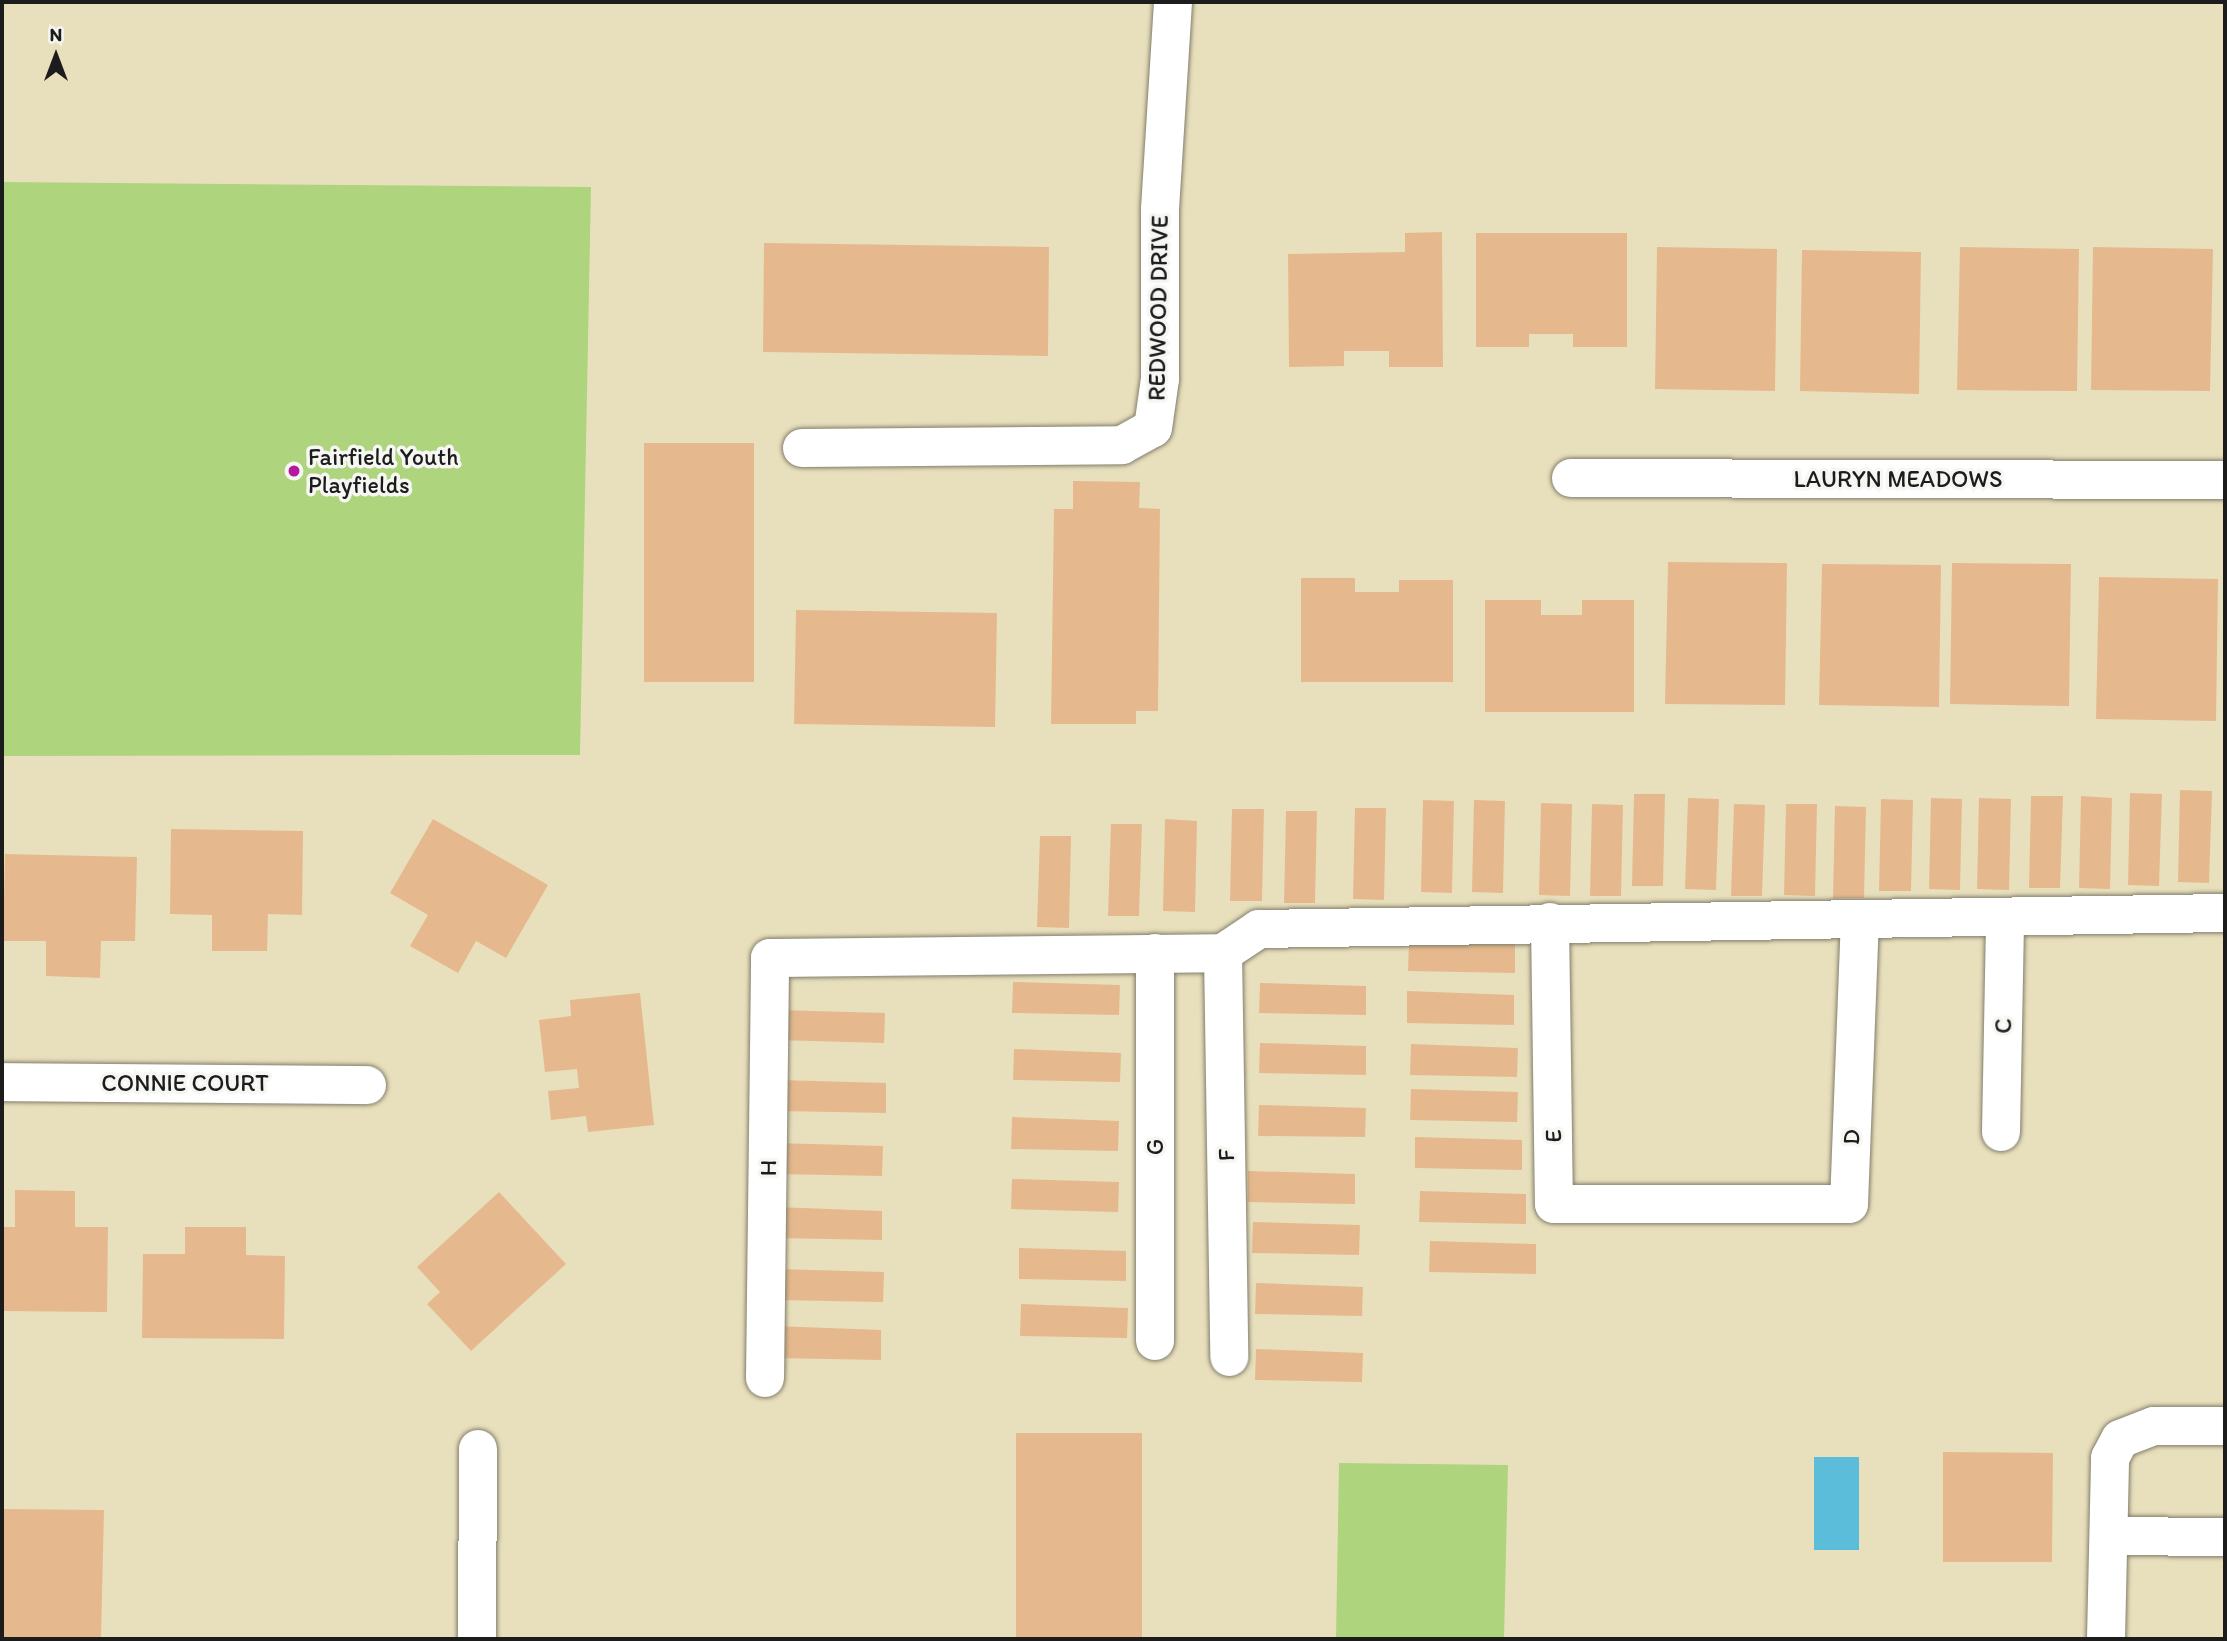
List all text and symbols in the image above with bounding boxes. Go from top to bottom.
north arrow [21,21,91,91]
text: N [50,23,62,46]
street label: REDWOOD DRIVE [1142,214,1174,402]
place label: Fairfield Youth Playfields [308,443,458,499]
marker: Fairfield Youth Playfields [286,463,302,479]
street label: LAURYN MEADOWS [1794,465,2002,493]
street label: C [1988,1018,2018,1034]
street label: CONNIE COURT [101,1069,269,1097]
street label: E [1538,1129,1568,1143]
street label: D [1836,1129,1866,1145]
street label: G [1141,1139,1169,1155]
street label: F [1211,1149,1241,1161]
street label: H [753,1159,783,1177]

